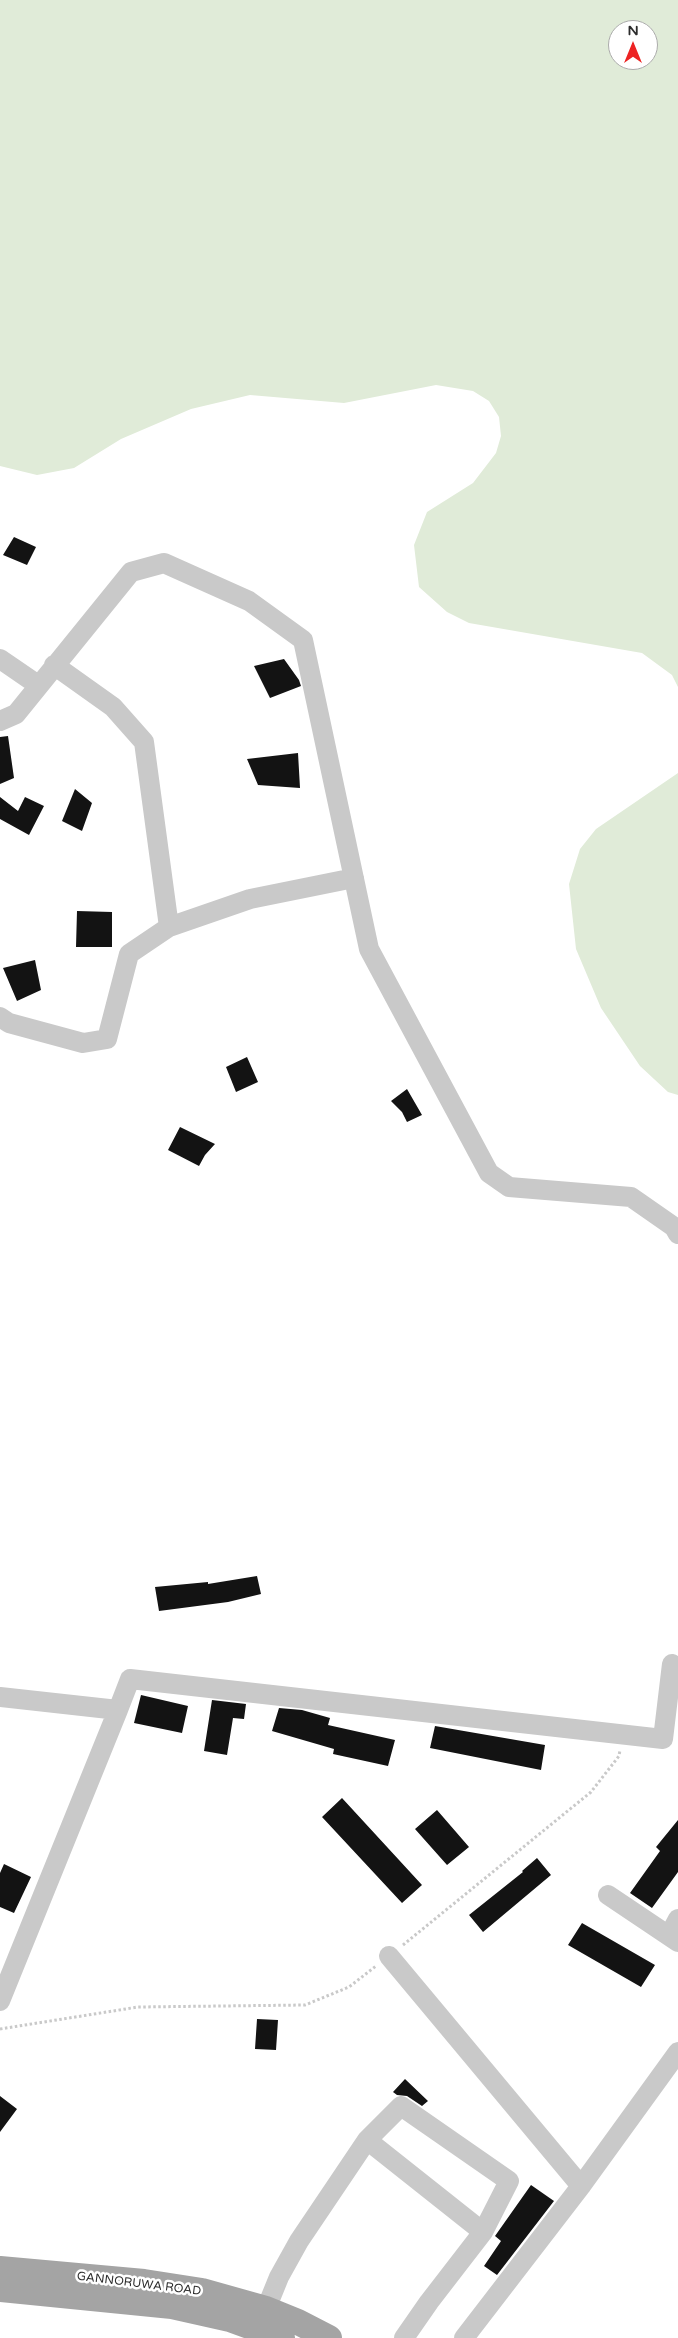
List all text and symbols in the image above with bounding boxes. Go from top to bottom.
north arrow [608,20,658,70]
text: N [627,22,639,39]
street label: GANNORUWA ROAD [76,2269,202,2299]

